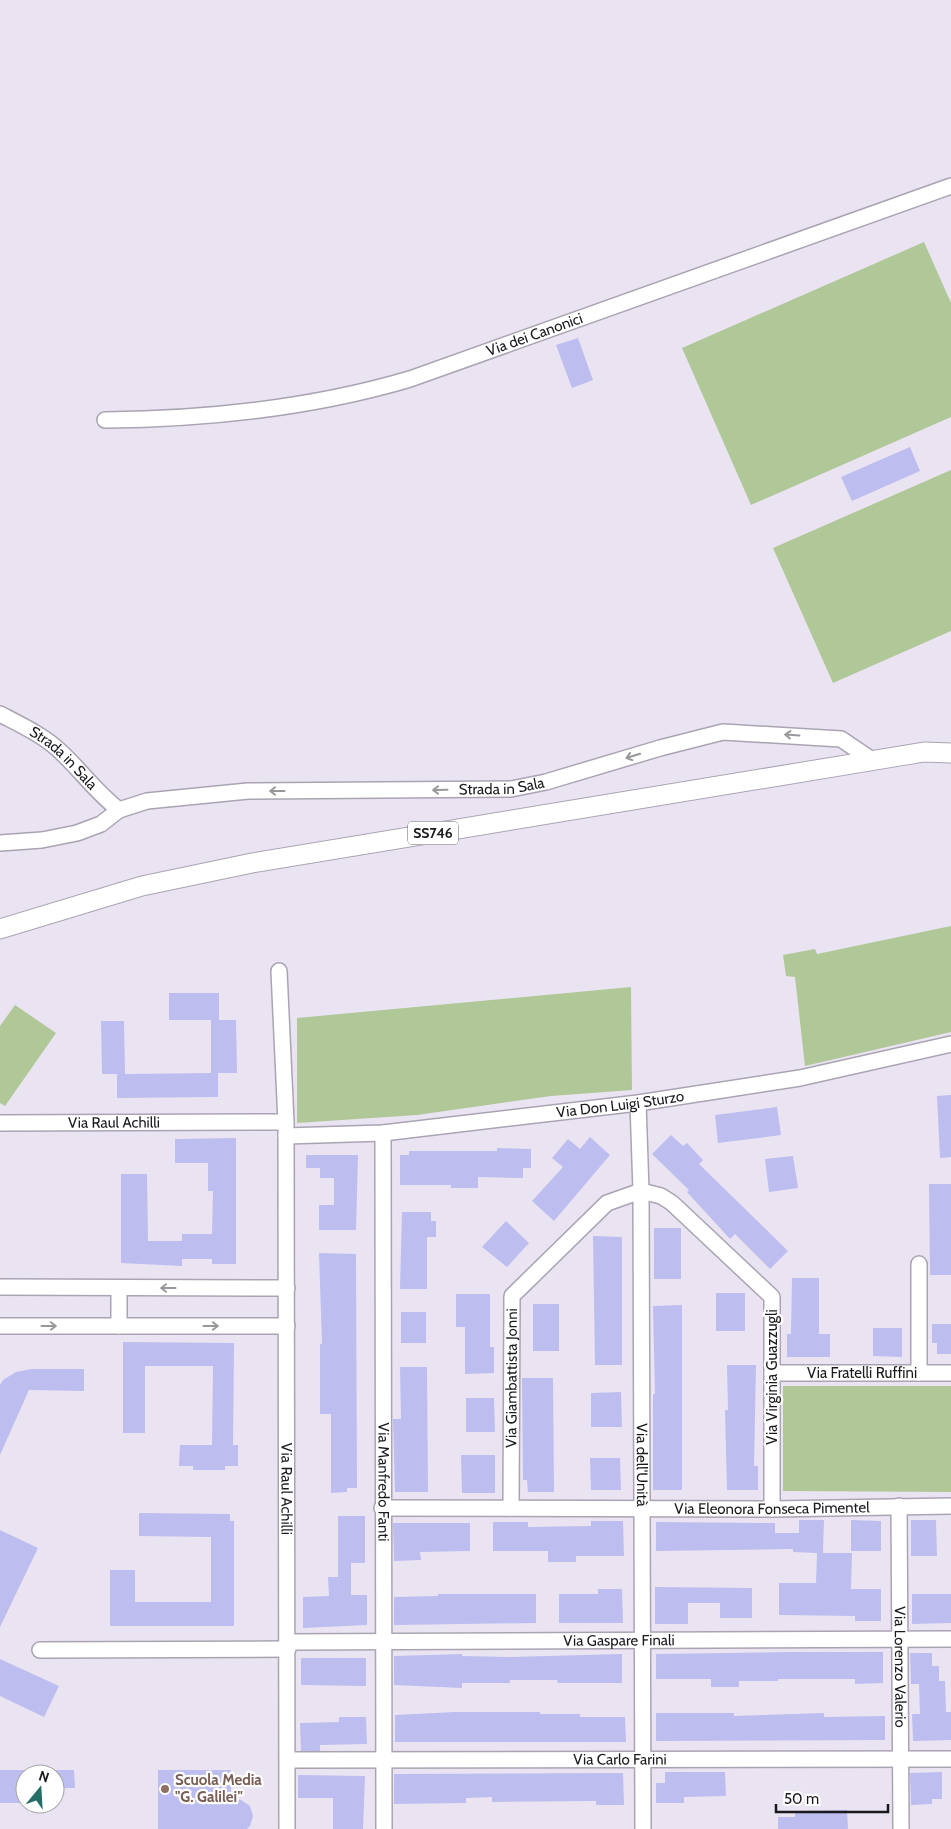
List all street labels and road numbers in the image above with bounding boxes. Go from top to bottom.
street label: Via dei Canonici [484,309,585,360]
street label: Strada in Sala [26,723,102,794]
street label: Strada in Sala [459,773,547,798]
road number: SS746 [408,821,458,844]
street label: Via Don Luigi Sturzo [555,1087,685,1122]
street label: Via Raul Achilli [68,1113,160,1132]
street label: Via Giambattista Jonni [502,1308,521,1448]
street label: Via Virginia Guazzugli [763,1309,781,1445]
street label: Via Fratelli Ruffini [807,1364,917,1382]
street label: Via Manfredo Fanti [374,1422,393,1542]
street label: Via dell'Unità [633,1423,651,1508]
street label: Via Raul Achilli [277,1443,296,1535]
street label: Via Eleonora Fonseca Pimentel [674,1498,870,1518]
street label: Via Lorenzo Valerio [891,1606,909,1728]
street label: Via Gaspare Finali [563,1631,675,1650]
street label: Via Carlo Farini [573,1750,667,1769]

